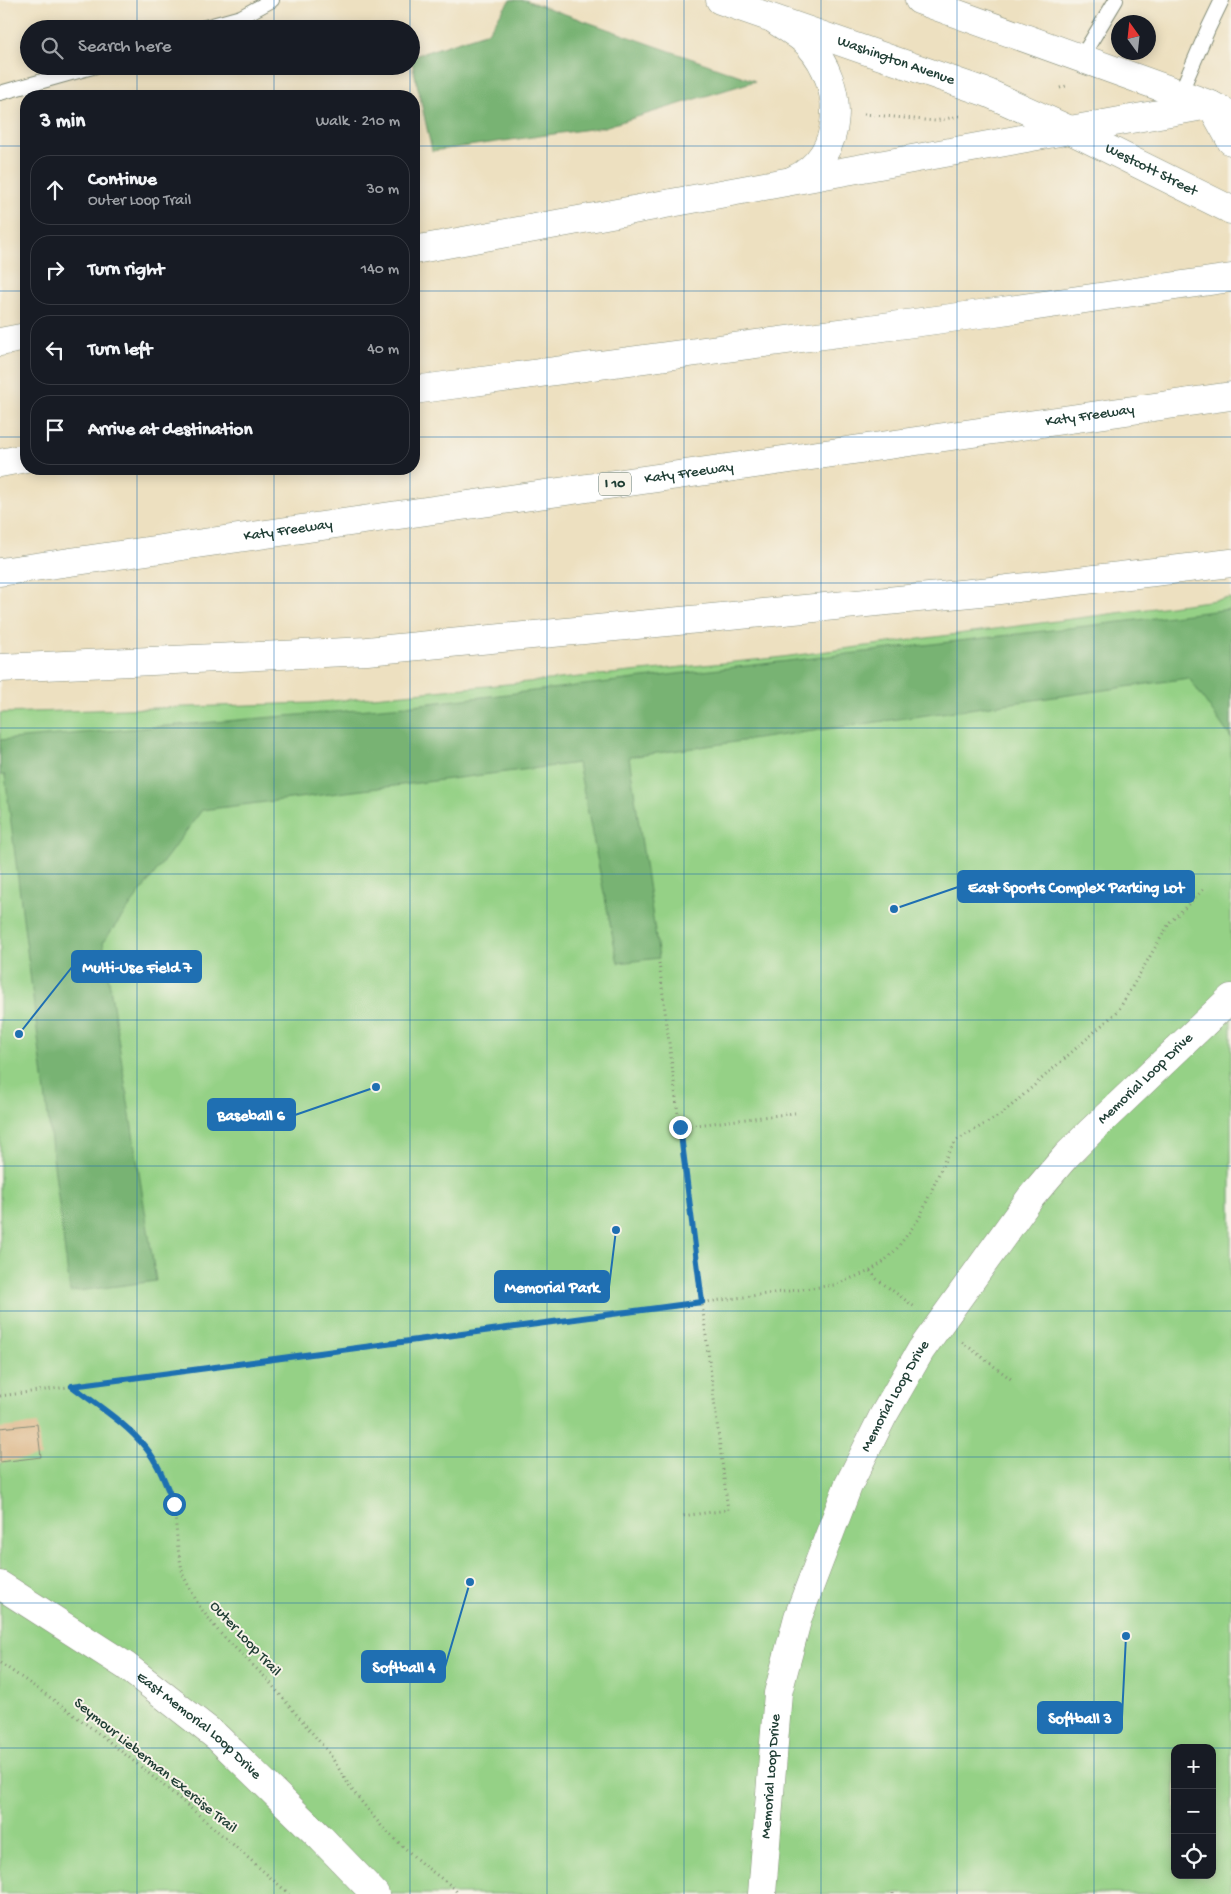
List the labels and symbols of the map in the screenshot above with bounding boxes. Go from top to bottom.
north arrow [1111,15,1156,60]
street label: Washington Avenue [834,32,957,90]
street label: Westcott Street [1102,140,1202,202]
street label: Katy Freeway [1044,401,1136,431]
street label: Katy Freeway [643,458,735,489]
road number: I 10 [599,472,631,496]
street label: Katy Freeway [242,515,334,546]
callout: East Sports Complex Parking Lot [958,871,1194,902]
text: East Sports Complex Parking Lot [968,880,1185,899]
callout: Multi-Use Field 7 [72,951,201,982]
text: Multi-Use Field 7 [82,960,192,979]
street label: Memorial Loop Drive [1094,1029,1197,1129]
callout: Baseball 6 [208,1099,295,1130]
text: Baseball 6 [216,1108,286,1127]
route end [669,1116,692,1139]
callout: Memorial Park [495,1271,609,1302]
text: Memorial Park [505,1280,601,1299]
street label: Memorial Loop Drive [857,1337,934,1455]
route start [163,1493,186,1516]
street label: Outer Loop Trail [205,1597,285,1681]
callout: Softball 4 [362,1651,445,1682]
text: Softball 4 [373,1659,436,1679]
street label: East Memorial Loop Drive [132,1668,265,1784]
street label: Seymour Lieberman Exercise Trail [70,1695,240,1837]
callout: Softball 3 [1038,1702,1122,1733]
text: Softball 3 [1048,1710,1112,1730]
street label: Memorial Loop Drive [757,1713,785,1839]

